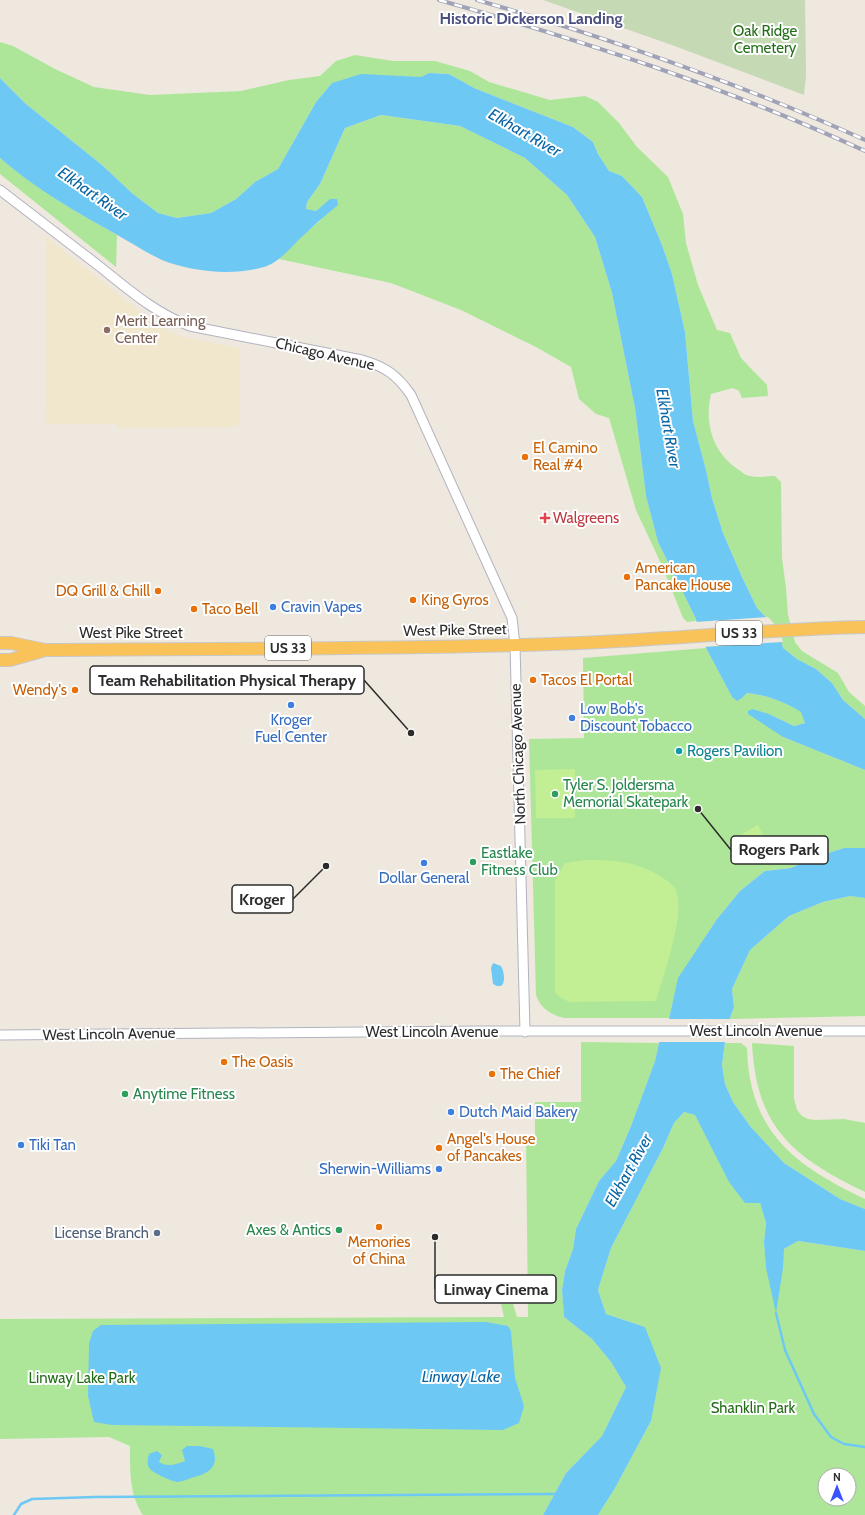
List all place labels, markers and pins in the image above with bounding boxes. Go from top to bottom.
place label: Merit Learning Center [115,312,206,347]
marker: Merit Learning Center [102,325,112,335]
place label: El Camino Real #4 [533,439,598,474]
marker: El Camino Real #4 [520,452,530,462]
place label: Walgreens [553,509,619,527]
marker: Walgreens [540,513,550,523]
place label: American Pancake House [635,559,731,594]
marker: American Pancake House [622,572,632,582]
place label: DQ Grill & Chill [56,582,150,600]
marker: DQ Grill & Chill [153,586,163,596]
place label: King Gyros [421,591,489,609]
marker: King Gyros [408,595,418,605]
place label: Cravin Vapes [281,598,362,616]
place label: Taco Bell [202,600,259,618]
marker: Cravin Vapes [268,602,278,612]
marker: Taco Bell [189,604,199,614]
callout: Team Rehabilitation Physical Therapy [90,666,364,694]
place label: Tacos El Portal [541,671,633,689]
marker: Tacos El Portal [528,675,538,685]
place label: Wendy's [13,681,67,699]
marker: Wendy's [70,685,80,695]
marker: Kroger Fuel Center [286,700,296,710]
place label: Low Bob's Discount Tobacco [580,700,692,735]
place label: Kroger Fuel Center [255,711,327,746]
marker: Low Bob's Discount Tobacco [567,713,577,723]
place label: Rogers Pavilion [687,742,783,760]
marker: Rogers Pavilion [674,746,684,756]
place label: Tyler S. Joldersma Memorial Skatepark [563,776,688,811]
marker: Tyler S. Joldersma Memorial Skatepark [550,789,560,799]
callout: Rogers Park [731,836,828,864]
place label: Eastlake Fitness Club [481,844,558,879]
marker: Eastlake Fitness Club [468,857,478,867]
marker: Dollar General [419,858,429,868]
place label: Dollar General [379,869,470,887]
callout: Kroger [232,885,293,913]
place label: The Oasis [232,1053,293,1071]
marker: The Oasis [219,1057,229,1067]
place label: The Chief [500,1065,560,1083]
marker: The Chief [487,1069,497,1079]
place label: Anytime Fitness [133,1085,235,1103]
marker: Anytime Fitness [120,1089,130,1099]
place label: Dutch Maid Bakery [459,1103,578,1121]
marker: Dutch Maid Bakery [446,1107,456,1117]
place label: Angel's House of Pancakes [447,1130,536,1165]
place label: Tiki Tan [29,1136,76,1154]
marker: Tiki Tan [16,1140,26,1150]
marker: Angel's House of Pancakes [434,1143,444,1153]
place label: Sherwin-Williams [319,1160,431,1178]
marker: Sherwin-Williams [434,1164,444,1174]
place label: Axes & Antics [246,1221,331,1239]
marker: Memories of China [374,1222,384,1232]
place label: License Branch [54,1224,149,1242]
marker: Axes & Antics [334,1225,344,1235]
marker: License Branch [152,1228,162,1238]
place label: Memories of China [348,1233,410,1268]
callout: Linway Cinema [435,1275,556,1303]

